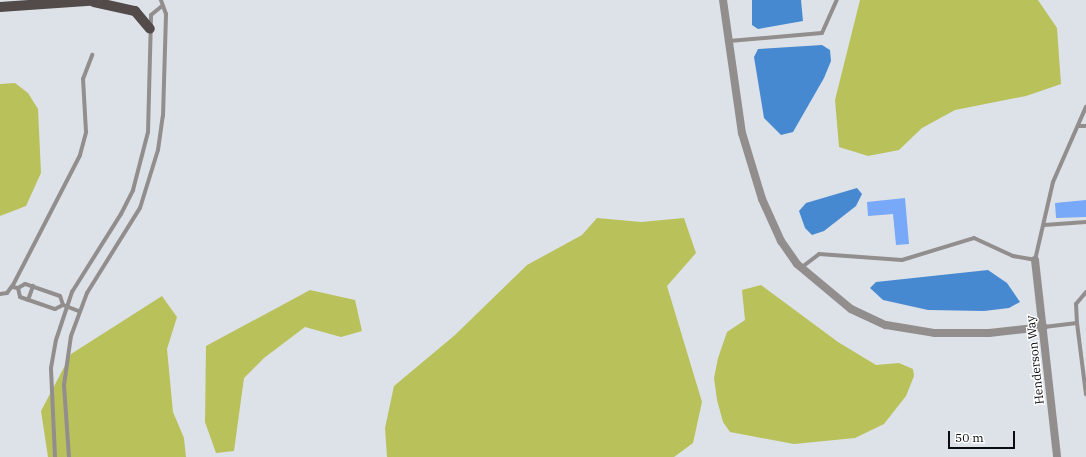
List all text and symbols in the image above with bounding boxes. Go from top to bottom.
street label: Henderson Way [1023,315,1047,405]
scale bar [950,423,1017,449]
text: 50 m [955,430,984,445]

